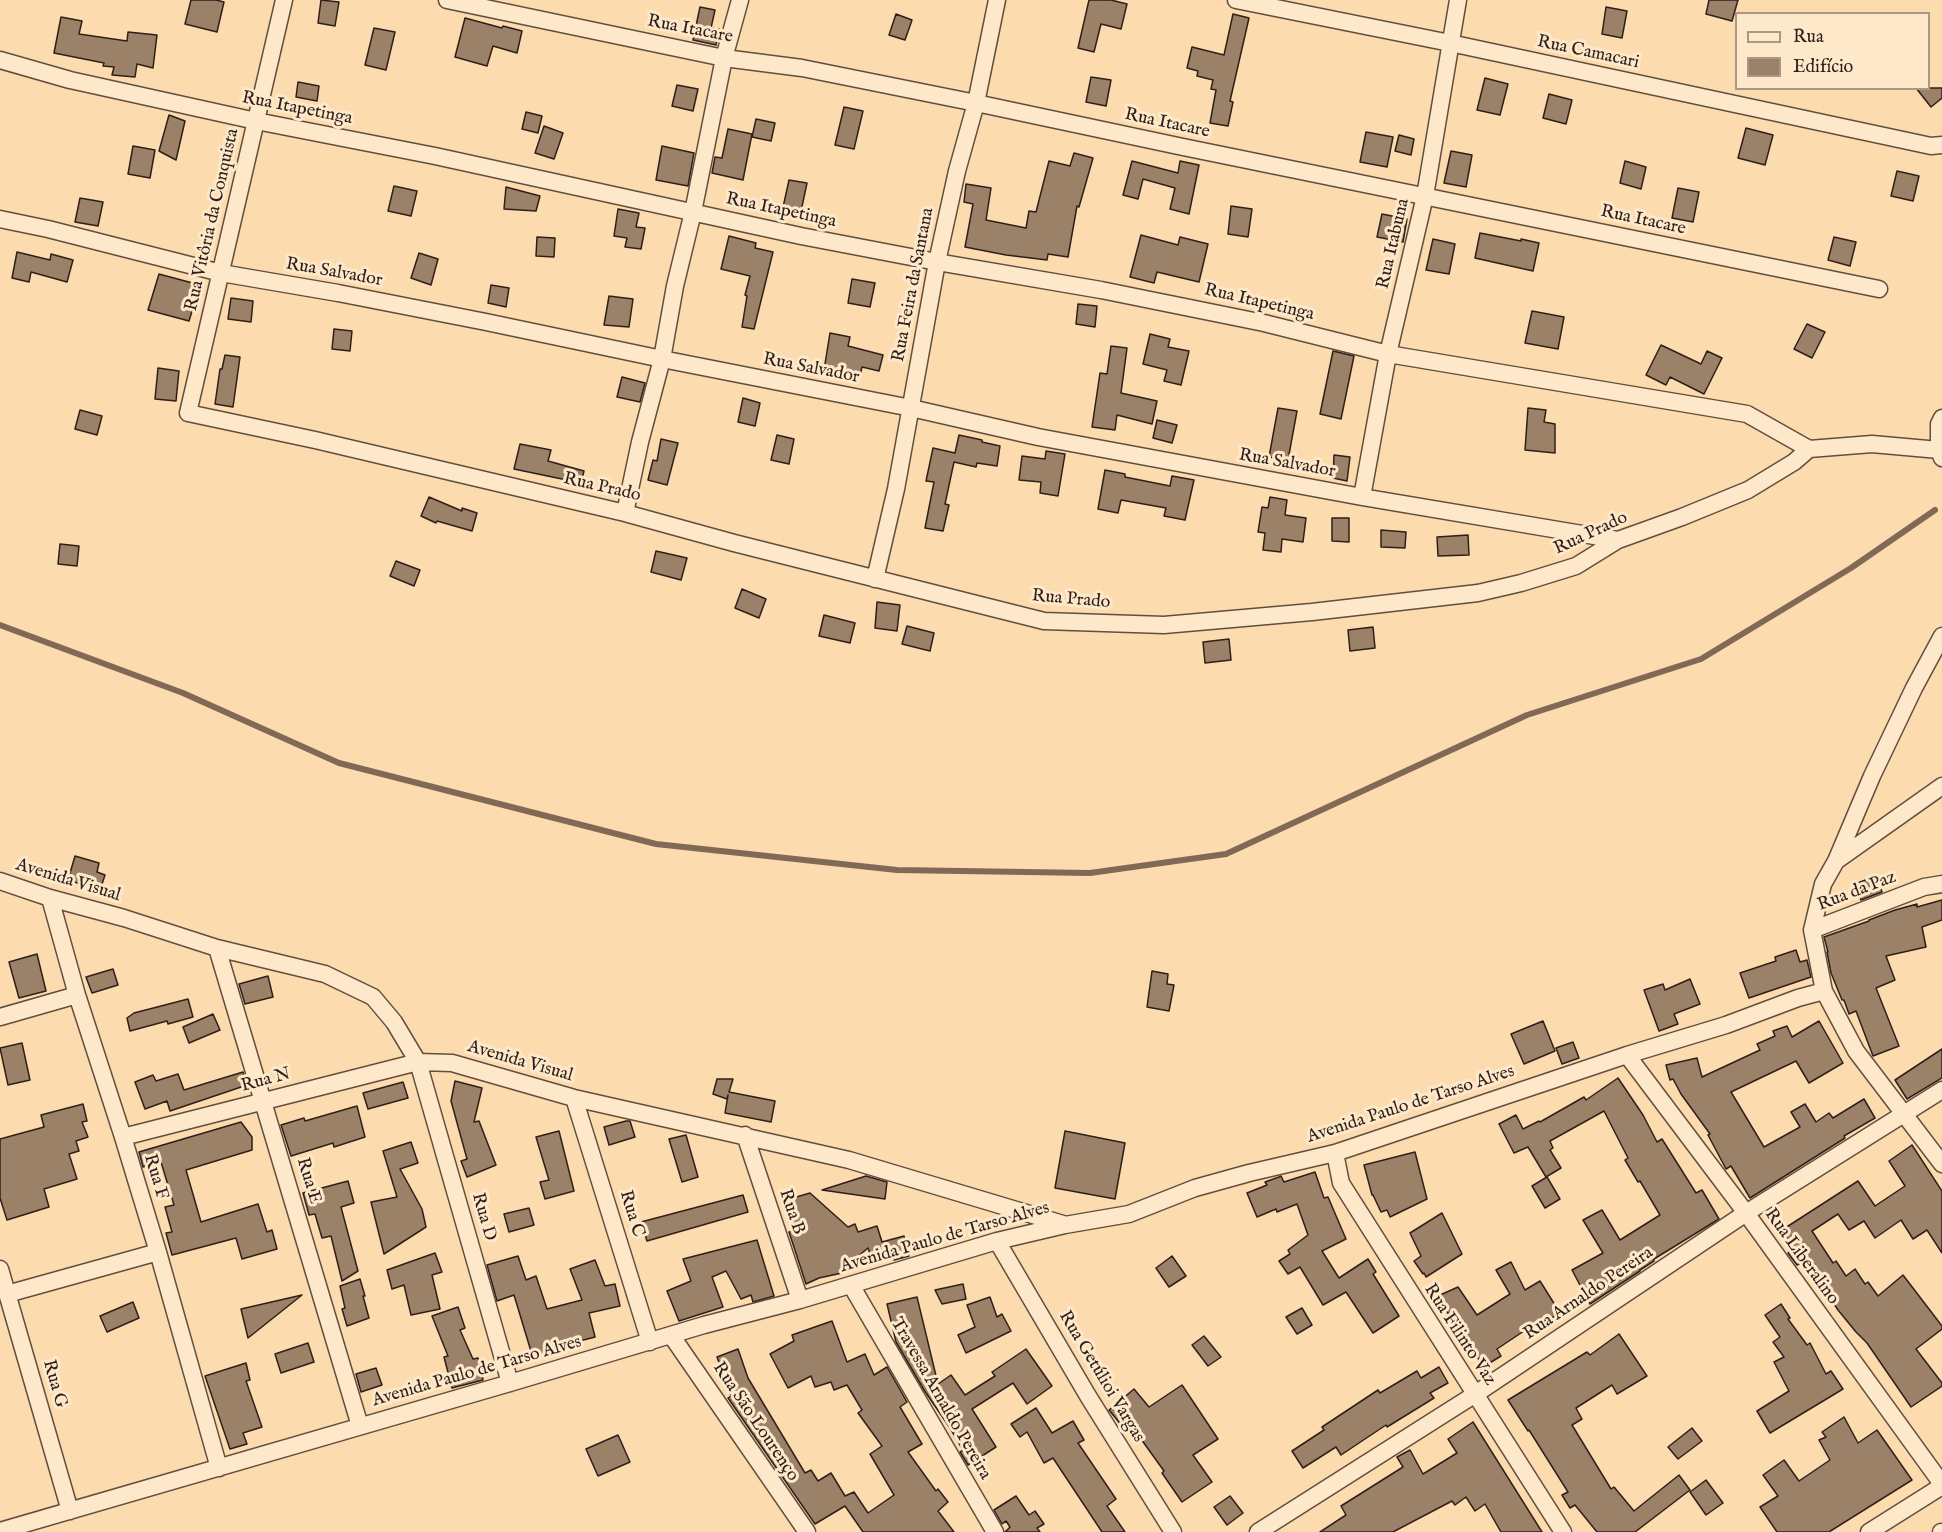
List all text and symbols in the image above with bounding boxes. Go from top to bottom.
street label: Rua Itacare [645,11,735,49]
legend [1735,12,1930,90]
text: Rua [1793,26,1824,49]
street label: Rua Camacari [1535,32,1641,74]
text: Edifício [1793,56,1853,79]
street label: Rua Itapetinga [240,88,354,130]
street label: Rua Itacare [1122,104,1212,144]
street label: Rua Vitôria da Conquista [181,127,245,313]
street label: Rua Itapetinga [724,189,838,233]
street label: Rua Itabuna [1373,197,1415,291]
street label: Rua Itacare [1598,201,1688,241]
street label: Rua Feira da Santana [888,206,940,364]
street label: Rua Salvador [284,254,384,292]
street label: Rua Itapetinga [1202,280,1316,326]
street label: Rua Salvador [761,349,861,389]
street label: Rua Salvador [1237,445,1337,483]
street label: Rua Prado [561,469,643,507]
street label: Rua Prado [1551,508,1631,560]
street label: Rua Prado [1031,586,1111,614]
street label: Avenida Visual [13,855,123,907]
street label: Rua da Paz [1815,867,1899,917]
street label: Avenida Visual [465,1037,575,1087]
street label: Avenida Paulo de Tarso Alves [1305,1061,1517,1149]
street label: Rua N [239,1064,293,1098]
street label: Rua F [138,1152,172,1202]
street label: Rua E [291,1155,325,1207]
street label: Rua B [773,1186,809,1238]
street label: Rua C [614,1188,648,1240]
street label: Rua D [466,1190,500,1244]
street label: Avenida Paulo de Tarso Alves [838,1198,1052,1278]
street label: Rua Liberalino [1759,1205,1843,1309]
street label: Rua Arnaldo Pereira [1520,1243,1658,1345]
street label: Rua Filinto Vaz [1418,1280,1500,1390]
street label: Rua Getúlioi Vargas [1053,1307,1149,1447]
street label: Travessa Arnaldo Pereira [885,1314,995,1484]
street label: Avenida Paulo de Tarso Alves [370,1332,584,1412]
street label: Rua G [37,1357,71,1411]
street label: Rua São Lourenço [707,1358,803,1486]

